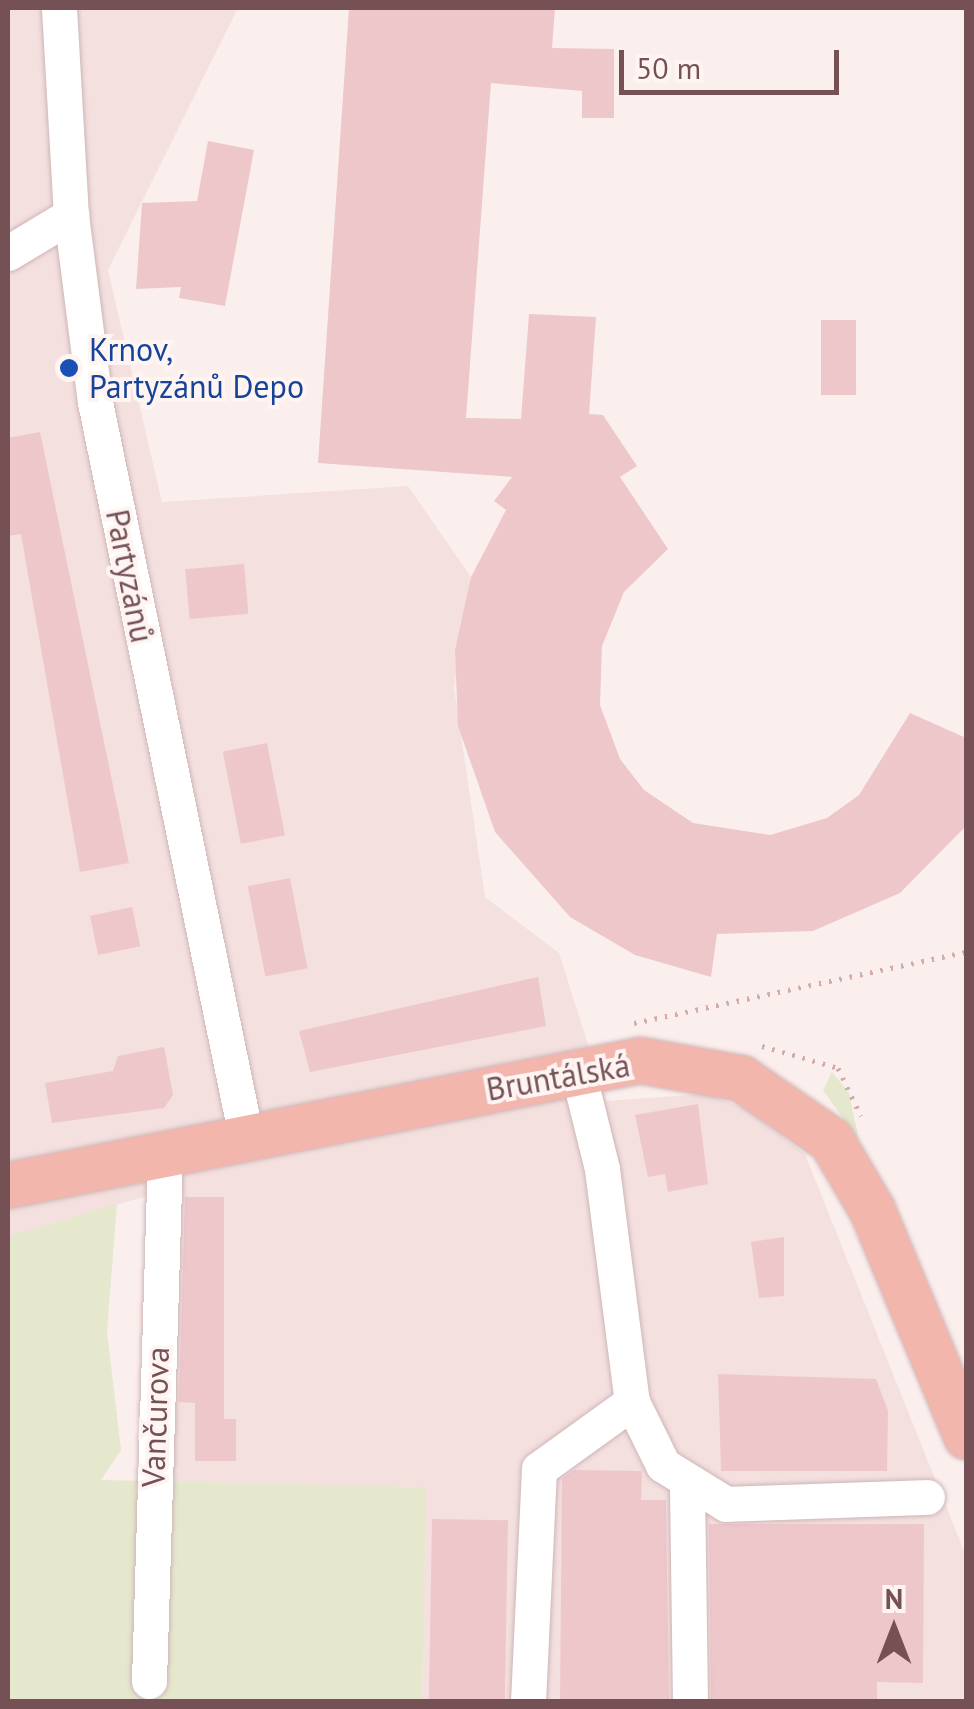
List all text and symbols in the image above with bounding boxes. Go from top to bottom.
scale bar [624,30,844,92]
text: 50 m [636,48,701,87]
place label: Krnov, Partyzánů Depo [89,331,304,406]
marker: Krnov, Partyzánů Depo [58,357,80,379]
street label: Partyzánů [98,506,162,646]
street label: Bruntálská [483,1045,633,1109]
street label: Vančurova [133,1346,177,1488]
north arrow [844,1579,944,1679]
text: N [885,1580,903,1617]

